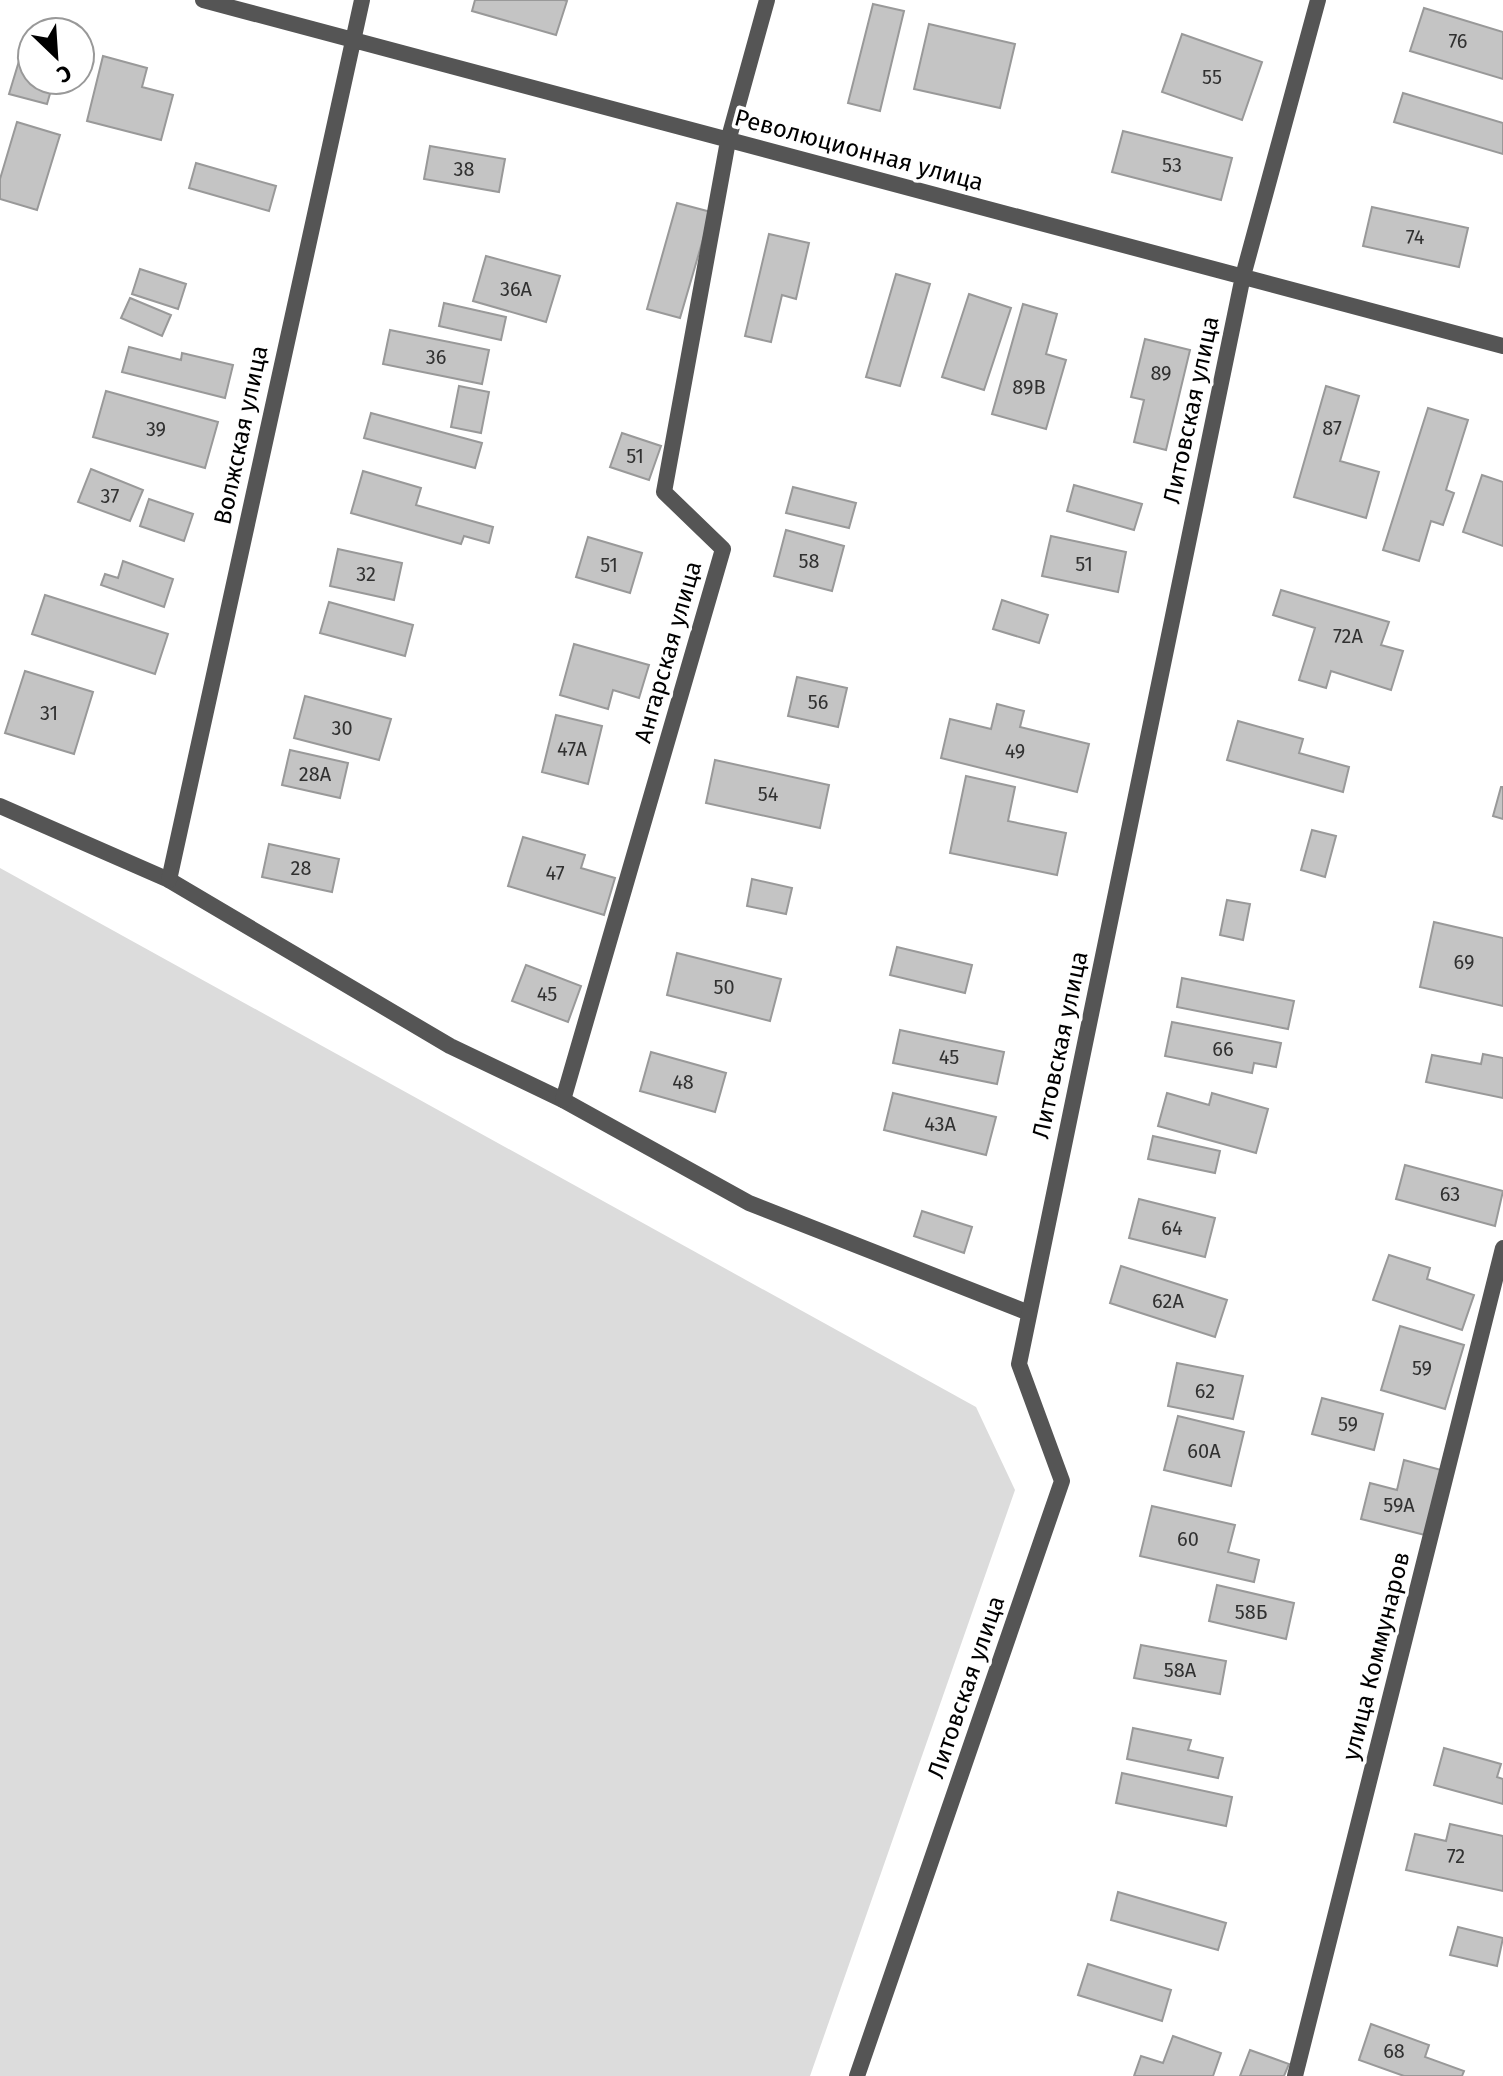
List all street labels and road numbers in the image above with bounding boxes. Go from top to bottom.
street label: Революционная улица [731,103,987,197]
street label: Литовская улица [1157,314,1225,506]
street label: Волжская улица [208,343,274,527]
street label: Ангарская улица [629,558,707,746]
street label: Литовская улица [1026,949,1094,1141]
street label: улица Коммунаров [1337,1549,1415,1763]
street label: Литовская улица [922,1592,1010,1782]

